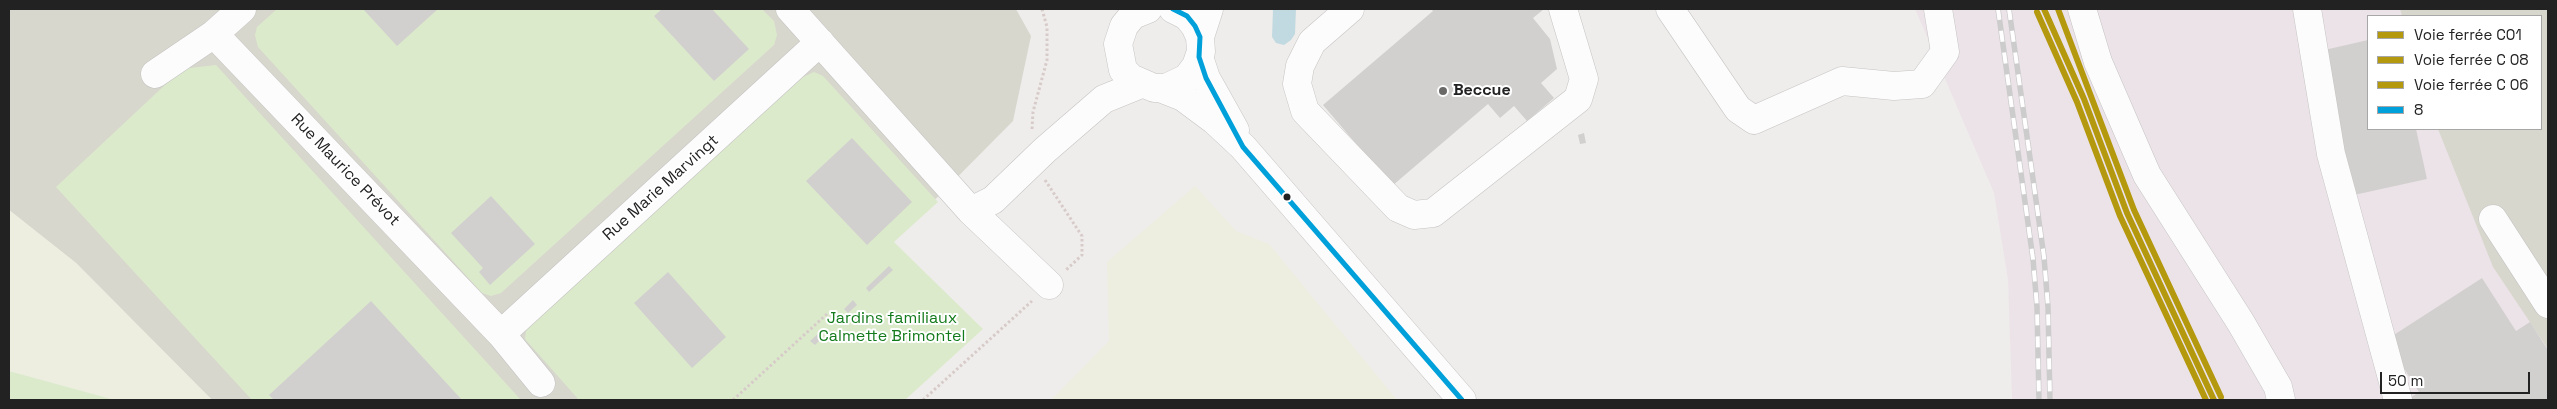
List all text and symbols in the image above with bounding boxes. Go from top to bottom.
legend [2367,15,2542,130]
text: Voie ferrée C01 [2414,25,2522,44]
text: Voie ferrée C 08 [2414,50,2529,69]
text: Voie ferrée C 06 [2414,75,2529,94]
place label: Beccue [1453,81,1511,101]
marker: Beccue [1437,85,1449,97]
text: 8 [2414,100,2423,119]
street label: Rue Maurice Prévot [286,110,404,230]
street label: Rue Marie Marvingt [599,131,723,245]
unlabelled marker [1282,192,1292,202]
park label: Jardins familiaux Calmette Brimontel [819,309,965,347]
scale bar [2382,362,2532,394]
text: 50 m [2388,371,2423,390]

